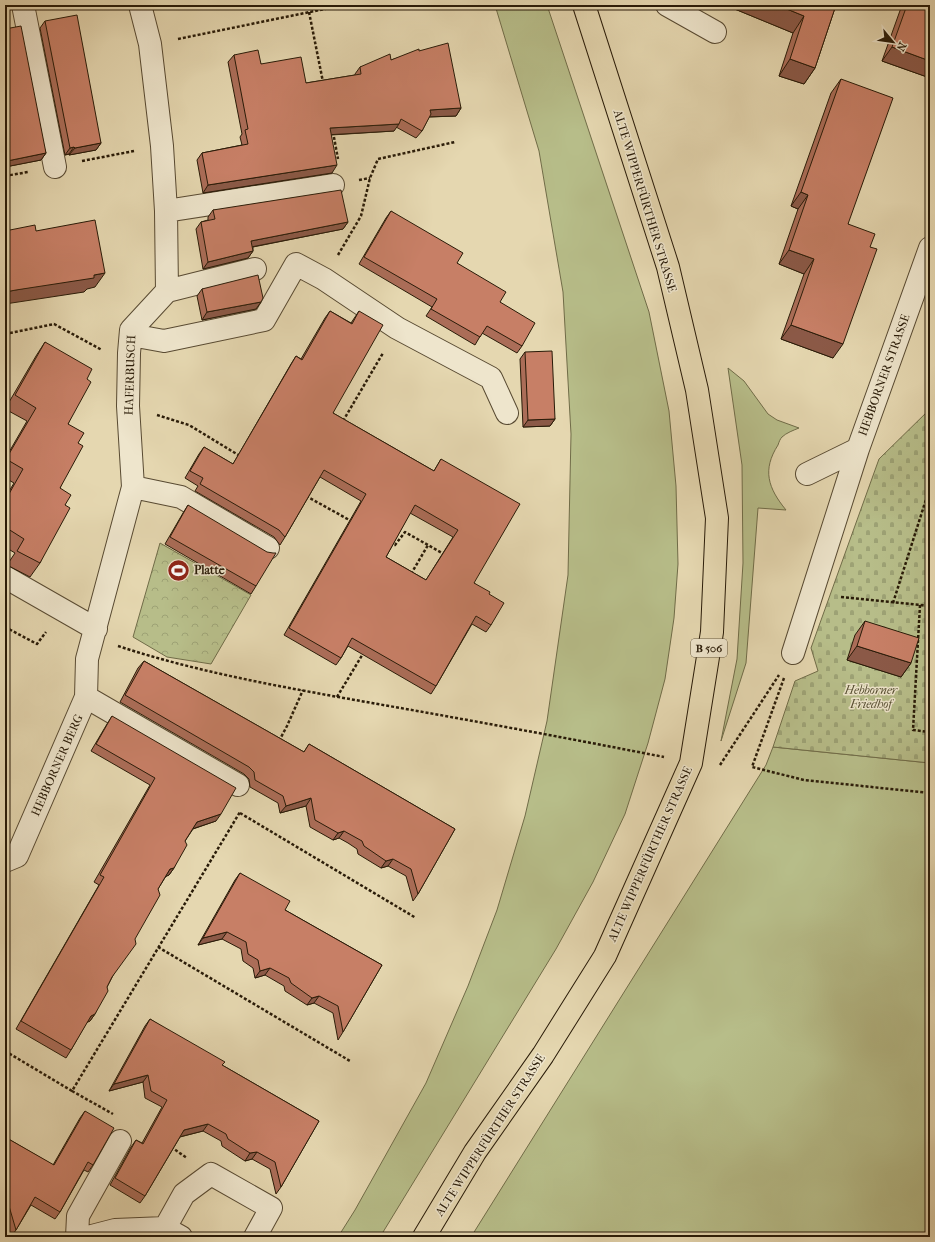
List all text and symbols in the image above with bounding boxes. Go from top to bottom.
north arrow [873,22,913,62]
text: N [893,40,909,54]
street label: ALTE WIPPERFÜRTHER STRASSE [610,107,680,294]
street label: HEBBORNER STRASSE [855,312,913,438]
street label: HAFERBUSCH [122,334,138,415]
sports icon: Platte [165,557,191,583]
place label: Platte [194,563,225,577]
road number: B 506 [691,639,727,657]
park label: Hebborner Friedhof [844,683,899,711]
street label: HEBBORNER BERG [28,711,86,818]
street label: ALTE WIPPERFÜRTHER STRASSE [604,764,695,945]
street label: ALTE WIPPERFÜRTHER STRASSE [431,1051,548,1219]

